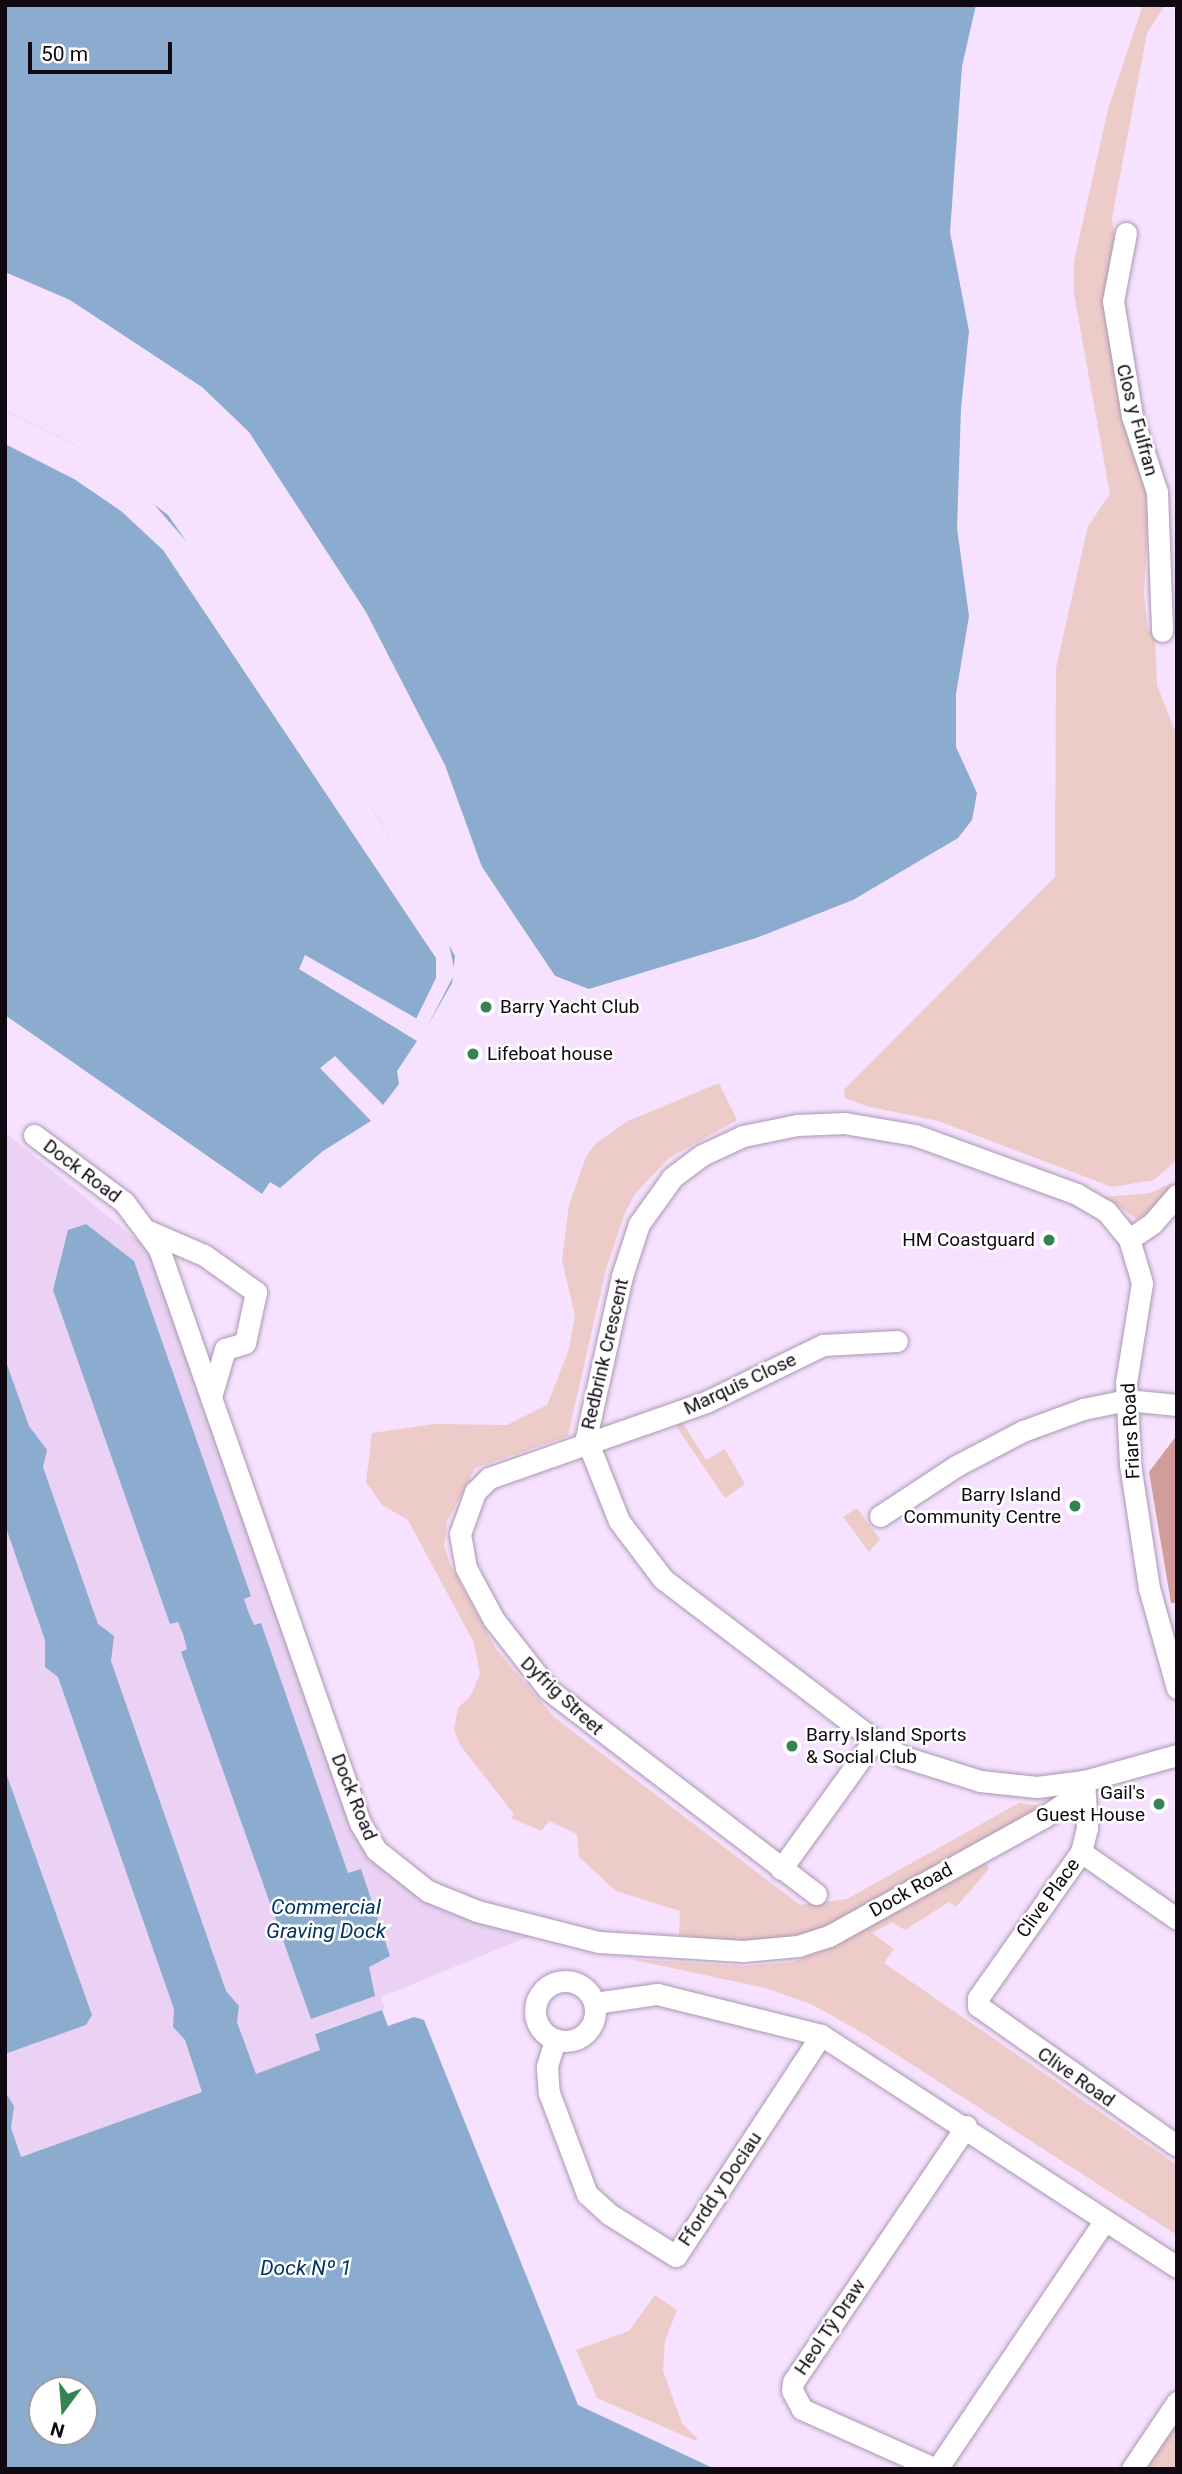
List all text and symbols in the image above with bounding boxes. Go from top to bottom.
scale bar [32,28,175,72]
text: 50 m [41,42,88,66]
street label: Clos y Fulfran [1111,362,1163,478]
place label: Barry Yacht Club [500,996,639,1018]
marker: Barry Yacht Club [478,999,494,1015]
place label: Lifeboat house [487,1043,613,1065]
marker: Lifeboat house [465,1046,481,1062]
street label: Dock Road [39,1134,125,1208]
place label: HM Coastguard [902,1229,1035,1251]
marker: HM Coastguard [1041,1232,1057,1248]
street label: Redbrink Crescent [577,1276,633,1432]
street label: Marquis Close [680,1348,800,1420]
street label: Friars Road [1117,1382,1145,1480]
place label: Barry Island Community Centre [903,1484,1061,1528]
marker: Barry Island Community Centre [1067,1498,1083,1514]
street label: Dyfrig Street [516,1652,608,1740]
place label: Barry Island Sports & Social Club [806,1724,966,1768]
marker: Barry Island Sports & Social Club [784,1738,800,1754]
street label: Dock Road [326,1750,382,1844]
place label: Gail's Guest House [1036,1782,1145,1826]
marker: Gail's Guest House [1151,1796,1167,1812]
street label: Clive Place [1012,1854,1084,1942]
street label: Dock Road [866,1858,956,1922]
water label: Commercial Graving Dock [266,1894,386,1944]
street label: Clive Road [1033,2042,1119,2112]
street label: Ffordd y Dociau [673,2128,767,2250]
water label: Dock Nº 1 [260,2255,352,2281]
street label: Heol Tŷ Draw [789,2274,871,2380]
north arrow [28,2376,98,2446]
text: N [48,2417,67,2443]

